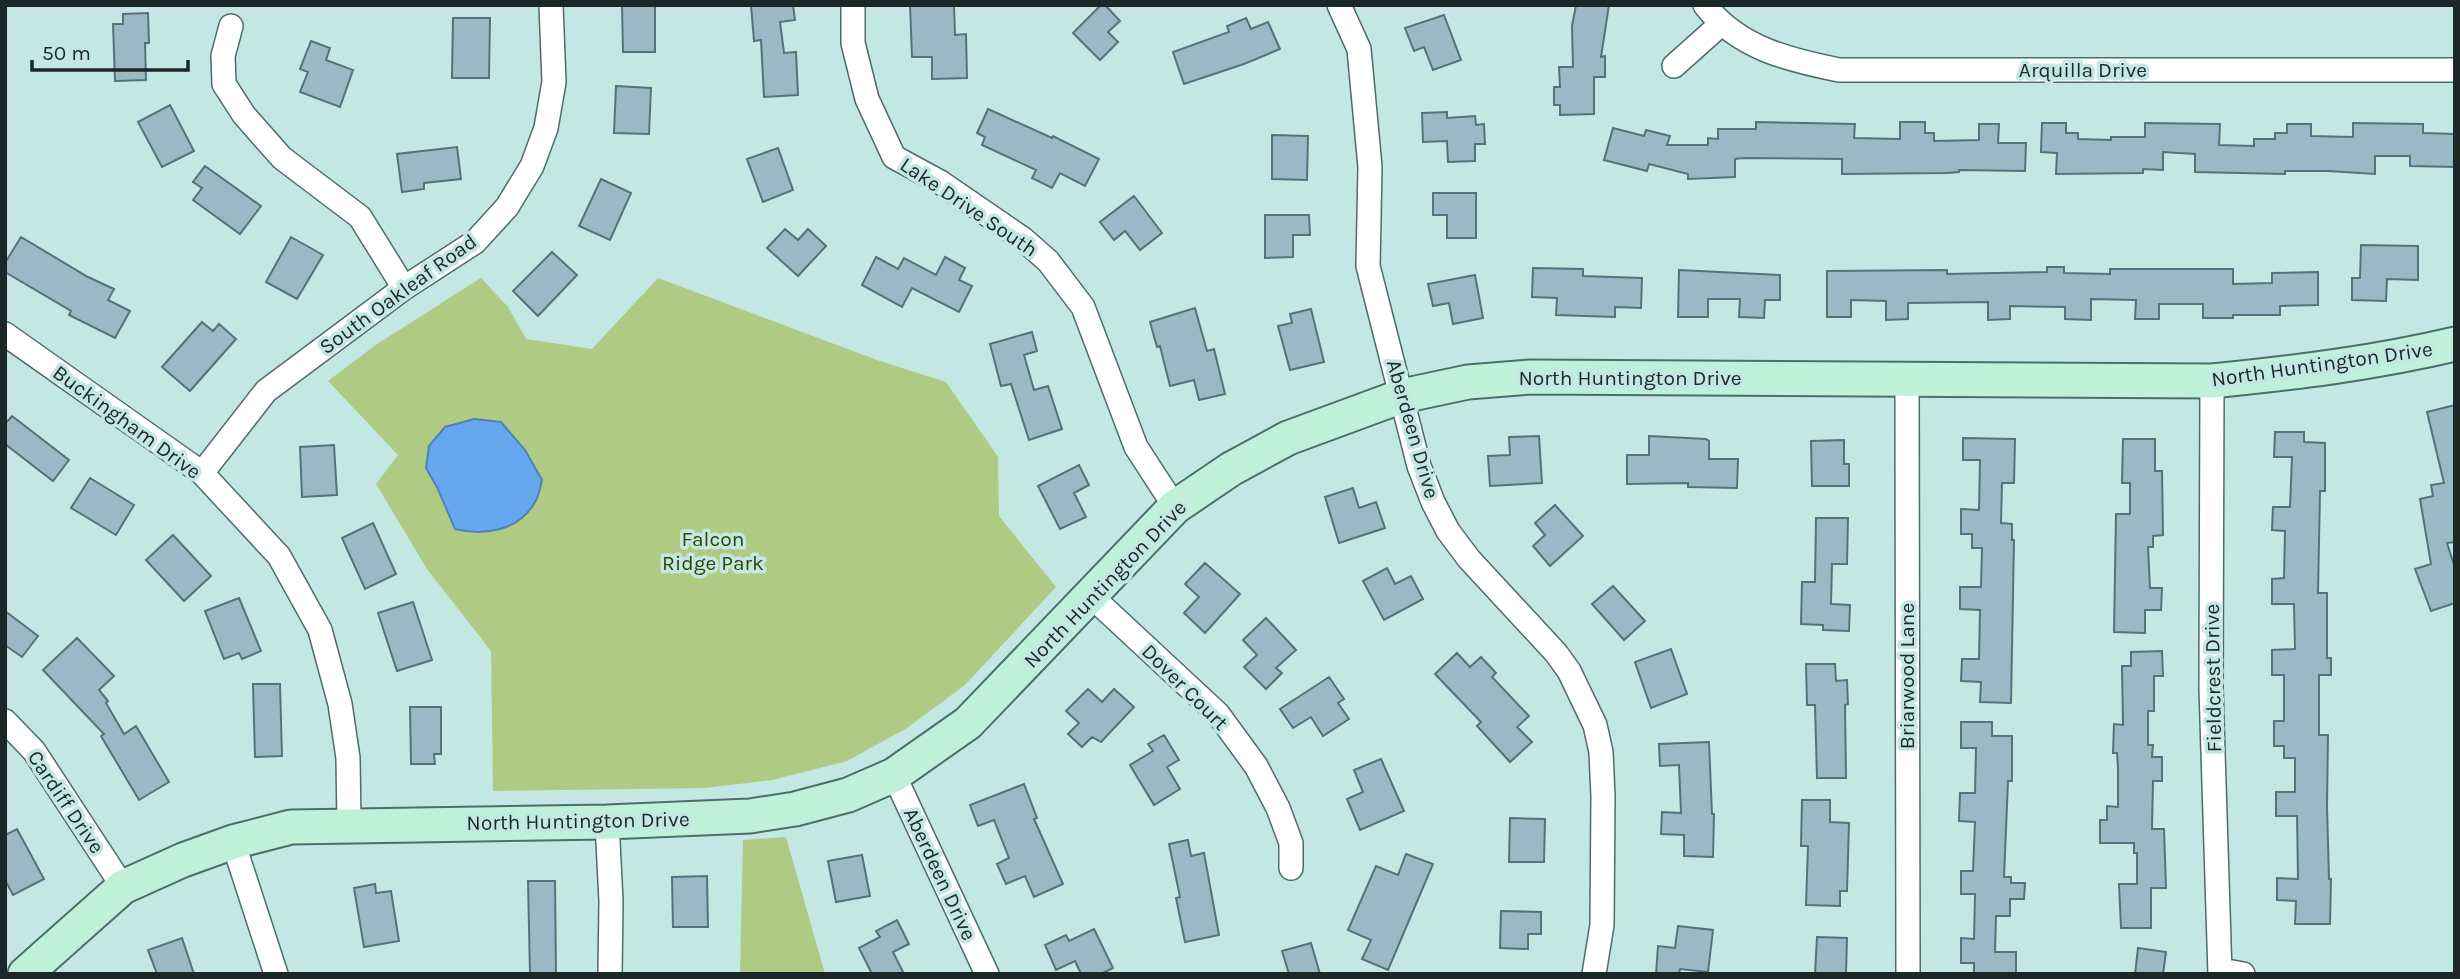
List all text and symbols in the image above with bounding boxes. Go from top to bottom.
scale bar [32,28,187,72]
text: 50 m [42,41,91,65]
street label: Arquilla Drive [2019,58,2147,82]
street label: Lake Drive South [896,152,1042,262]
street label: South Oakleaf Road [315,229,481,359]
street label: North Huntington Drive [2210,337,2434,391]
street label: Aberdeen Drive [1382,357,1444,501]
street label: Buckingham Drive [48,360,206,484]
street label: North Huntington Drive [1518,366,1742,390]
street label: North Huntington Drive [1019,495,1191,673]
park label: Falcon Ridge Park [662,527,764,575]
street label: Briarwood Lane [1895,603,1919,749]
street label: Fieldcrest Drive [2200,604,2226,752]
street label: Dover Court [1137,639,1233,735]
street label: Cardiff Drive [23,746,109,858]
street label: Aberdeen Drive [899,804,981,944]
street label: North Huntington Drive [466,807,690,835]

